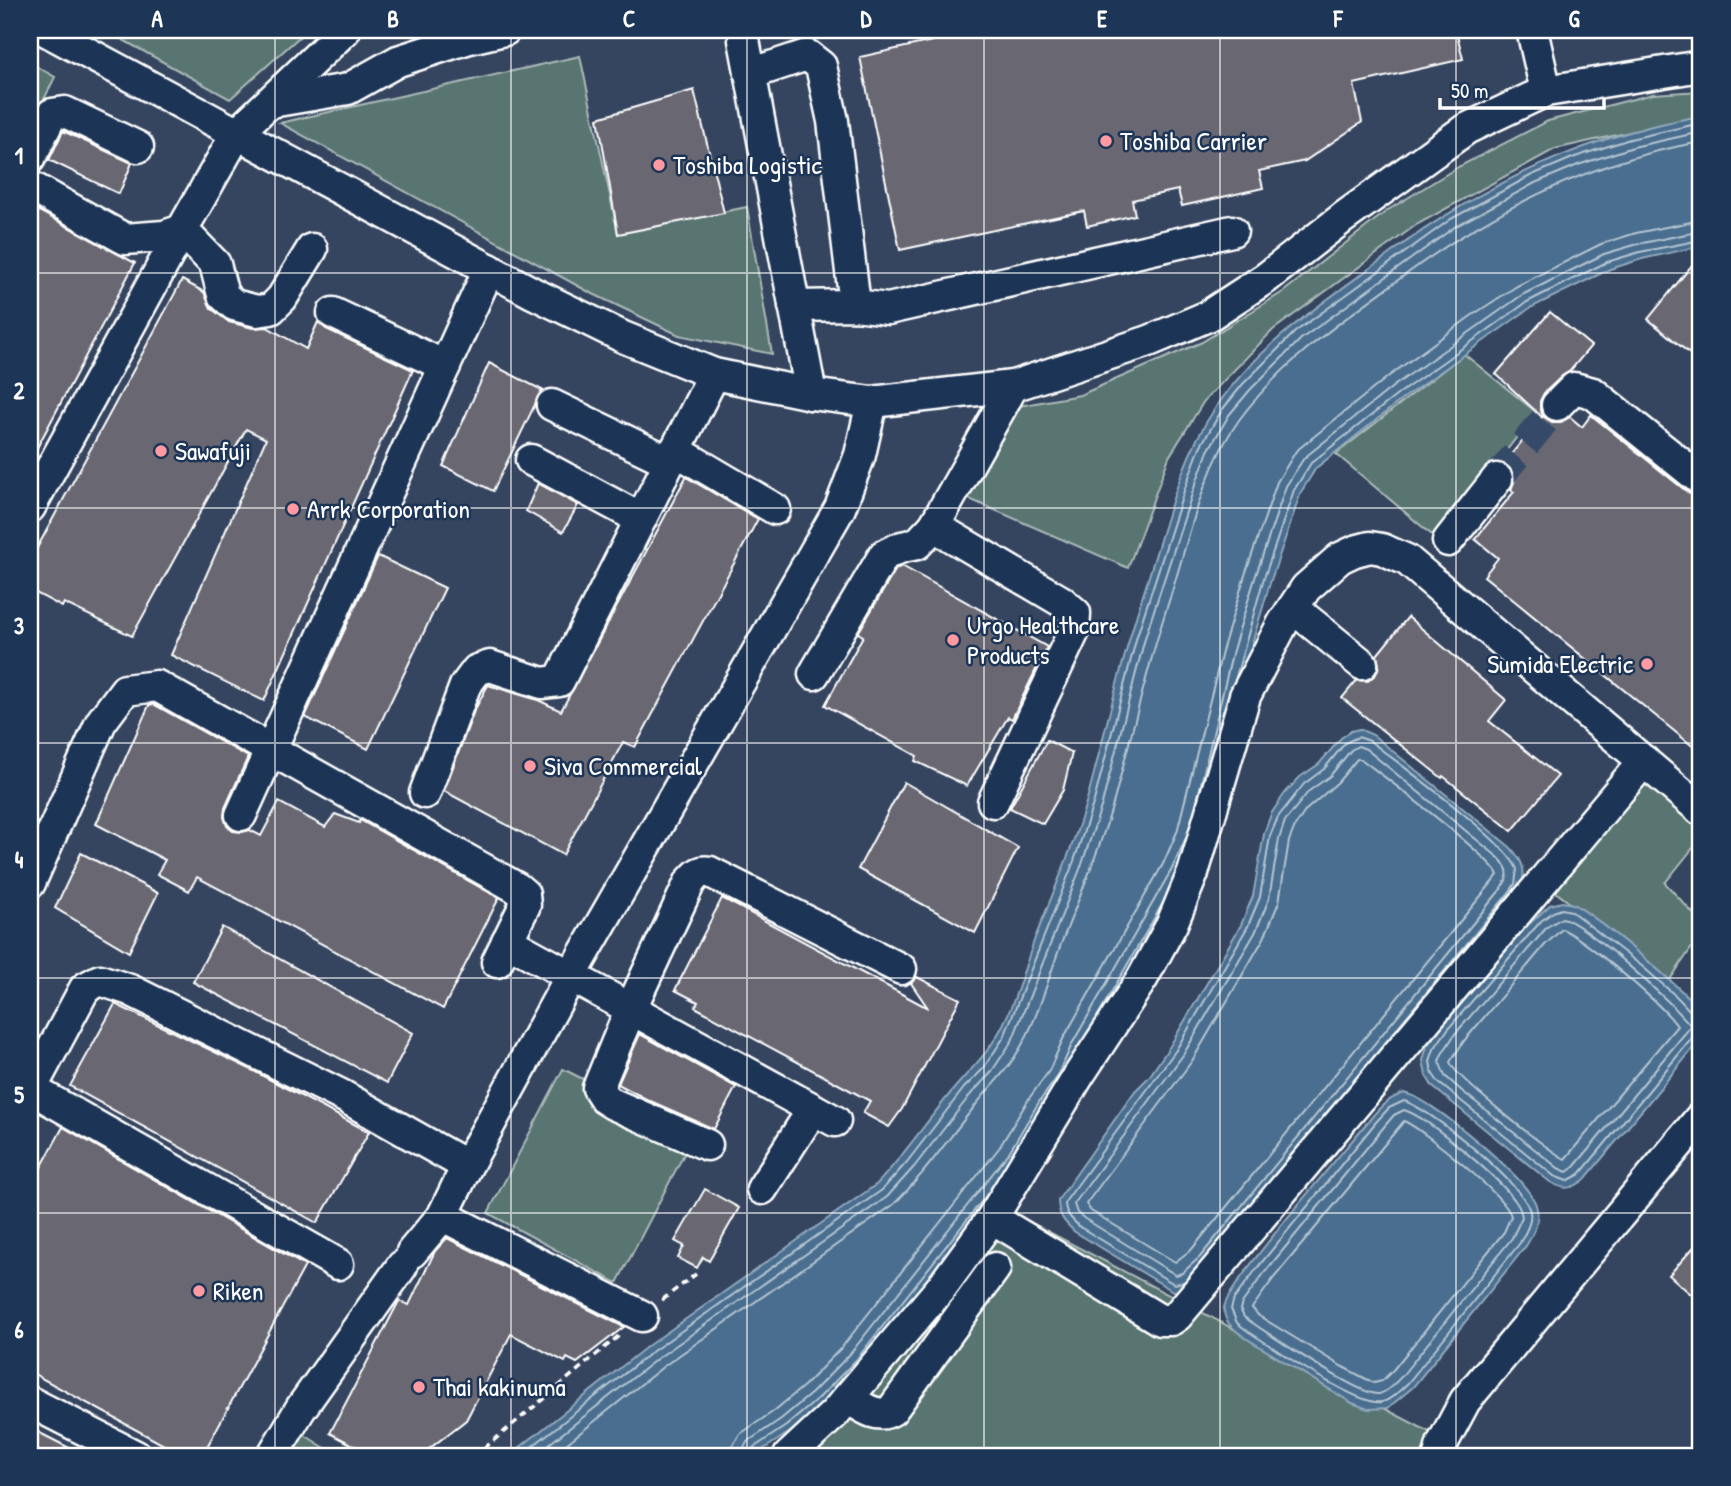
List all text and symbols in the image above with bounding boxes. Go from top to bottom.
text: A [151,3,163,34]
text: B [387,3,399,34]
text: C [623,3,635,34]
text: D [861,3,873,34]
text: E [1097,3,1108,34]
text: F [1333,3,1344,34]
text: G [1568,3,1580,34]
scale bar [1440,66,1605,110]
text: 50 m [1451,76,1488,105]
place label: Toshiba Carrier [1120,123,1267,158]
marker: Toshiba Carrier [1098,133,1114,149]
text: 1 [15,140,23,171]
place label: Toshiba Logistic [673,147,822,182]
marker: Toshiba Logistic [651,157,667,173]
text: 2 [14,375,25,406]
place label: Sawafuji [175,433,251,468]
marker: Sawafuji [153,443,169,459]
place label: Arrk Corporation [307,491,470,526]
marker: Arrk Corporation [285,501,301,517]
place label: Urgo Healthcare Products [967,607,1119,672]
text: 3 [14,610,24,641]
marker: Urgo Healthcare Products [945,632,961,648]
place label: Sumida Electric [1487,646,1633,681]
marker: Sumida Electric [1639,656,1655,672]
place label: Siva Commercial [544,748,702,783]
marker: Siva Commercial [522,758,538,774]
text: 4 [15,844,24,875]
text: 5 [14,1079,24,1110]
place label: Riken [213,1273,264,1308]
marker: Riken [191,1283,207,1299]
text: 6 [14,1314,24,1345]
place label: Thai kakinuma [433,1369,566,1404]
marker: Thai kakinuma [411,1379,427,1395]

